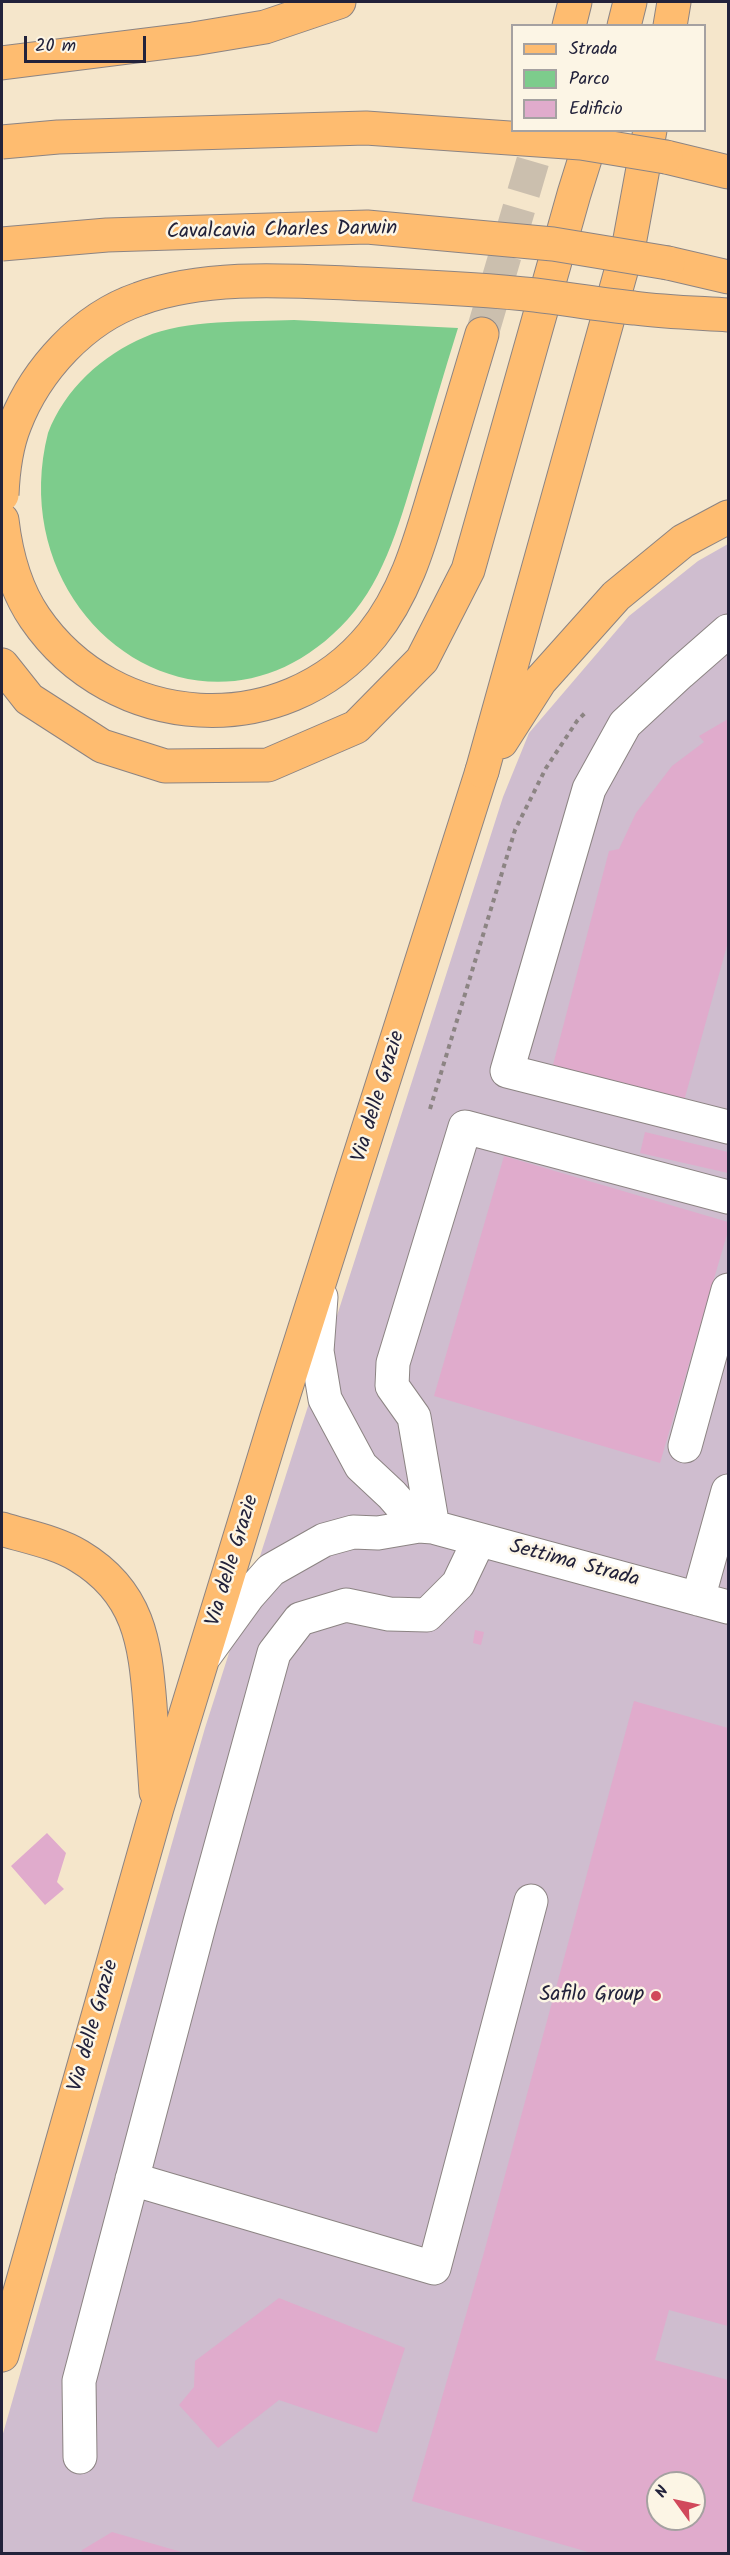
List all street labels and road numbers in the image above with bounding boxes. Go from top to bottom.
street label: Cavalcavia Charles Darwin [166,217,398,247]
street label: Via delle Grazie [348,1028,412,1166]
street label: Via delle Grazie [202,1492,266,1630]
street label: Settima Strada [506,1536,642,1594]
street label: Via delle Grazie [64,1957,126,2095]

